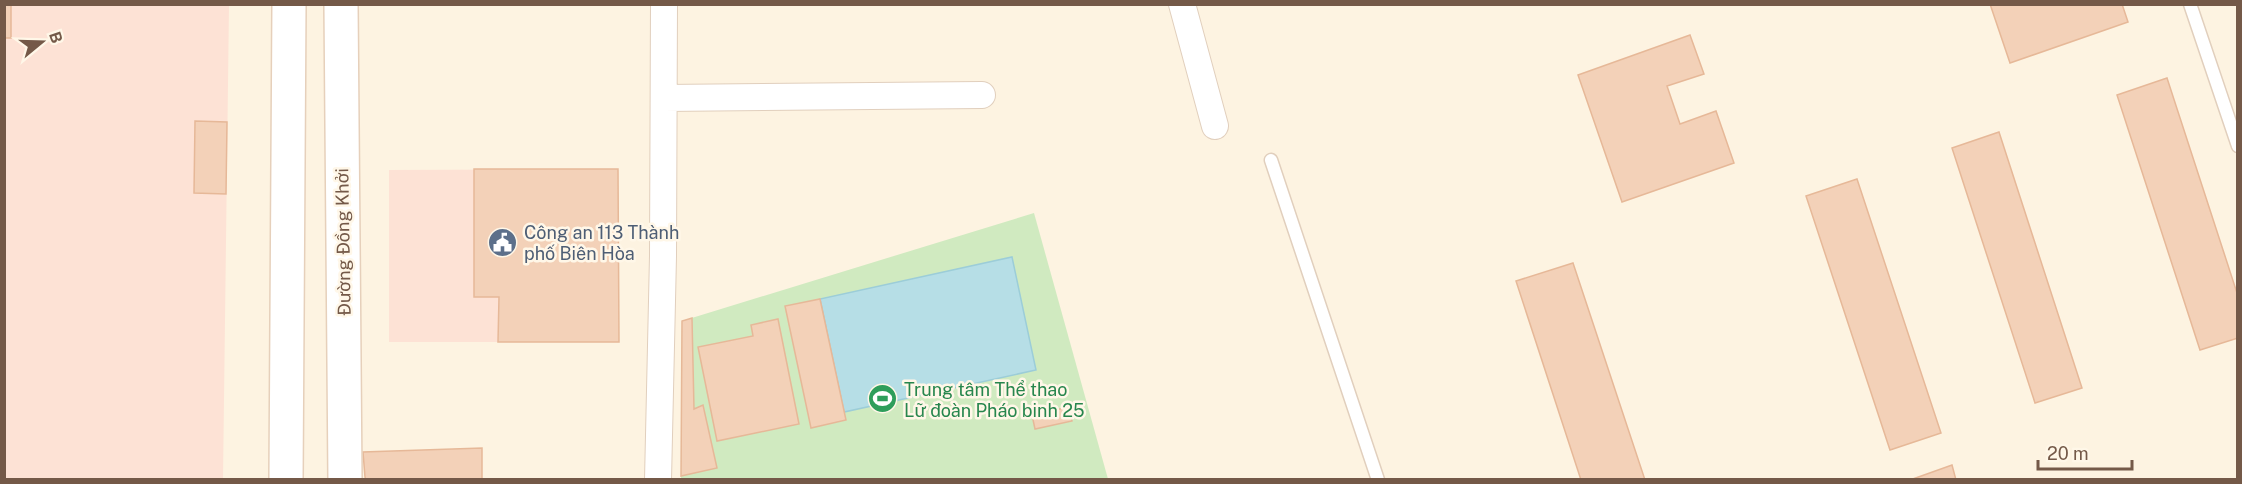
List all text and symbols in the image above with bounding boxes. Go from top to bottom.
north arrow [12,12,72,72]
text: B [45,29,66,46]
street label: Đường Đồng Khởi [331,168,355,316]
place label: Công an 113 Thành phố Biên Hòa [524,222,679,264]
public building icon: Công an 113 Thành phố Biên Hòa [487,226,519,258]
place label: Trung tâm Thể thao Lữ đoàn Pháo binh 25 [904,379,1084,421]
sports icon: Trung tâm Thể thao Lữ đoàn Pháo binh 25 [867,383,899,415]
scale bar [2038,433,2132,471]
text: 20 m [2047,443,2089,464]

